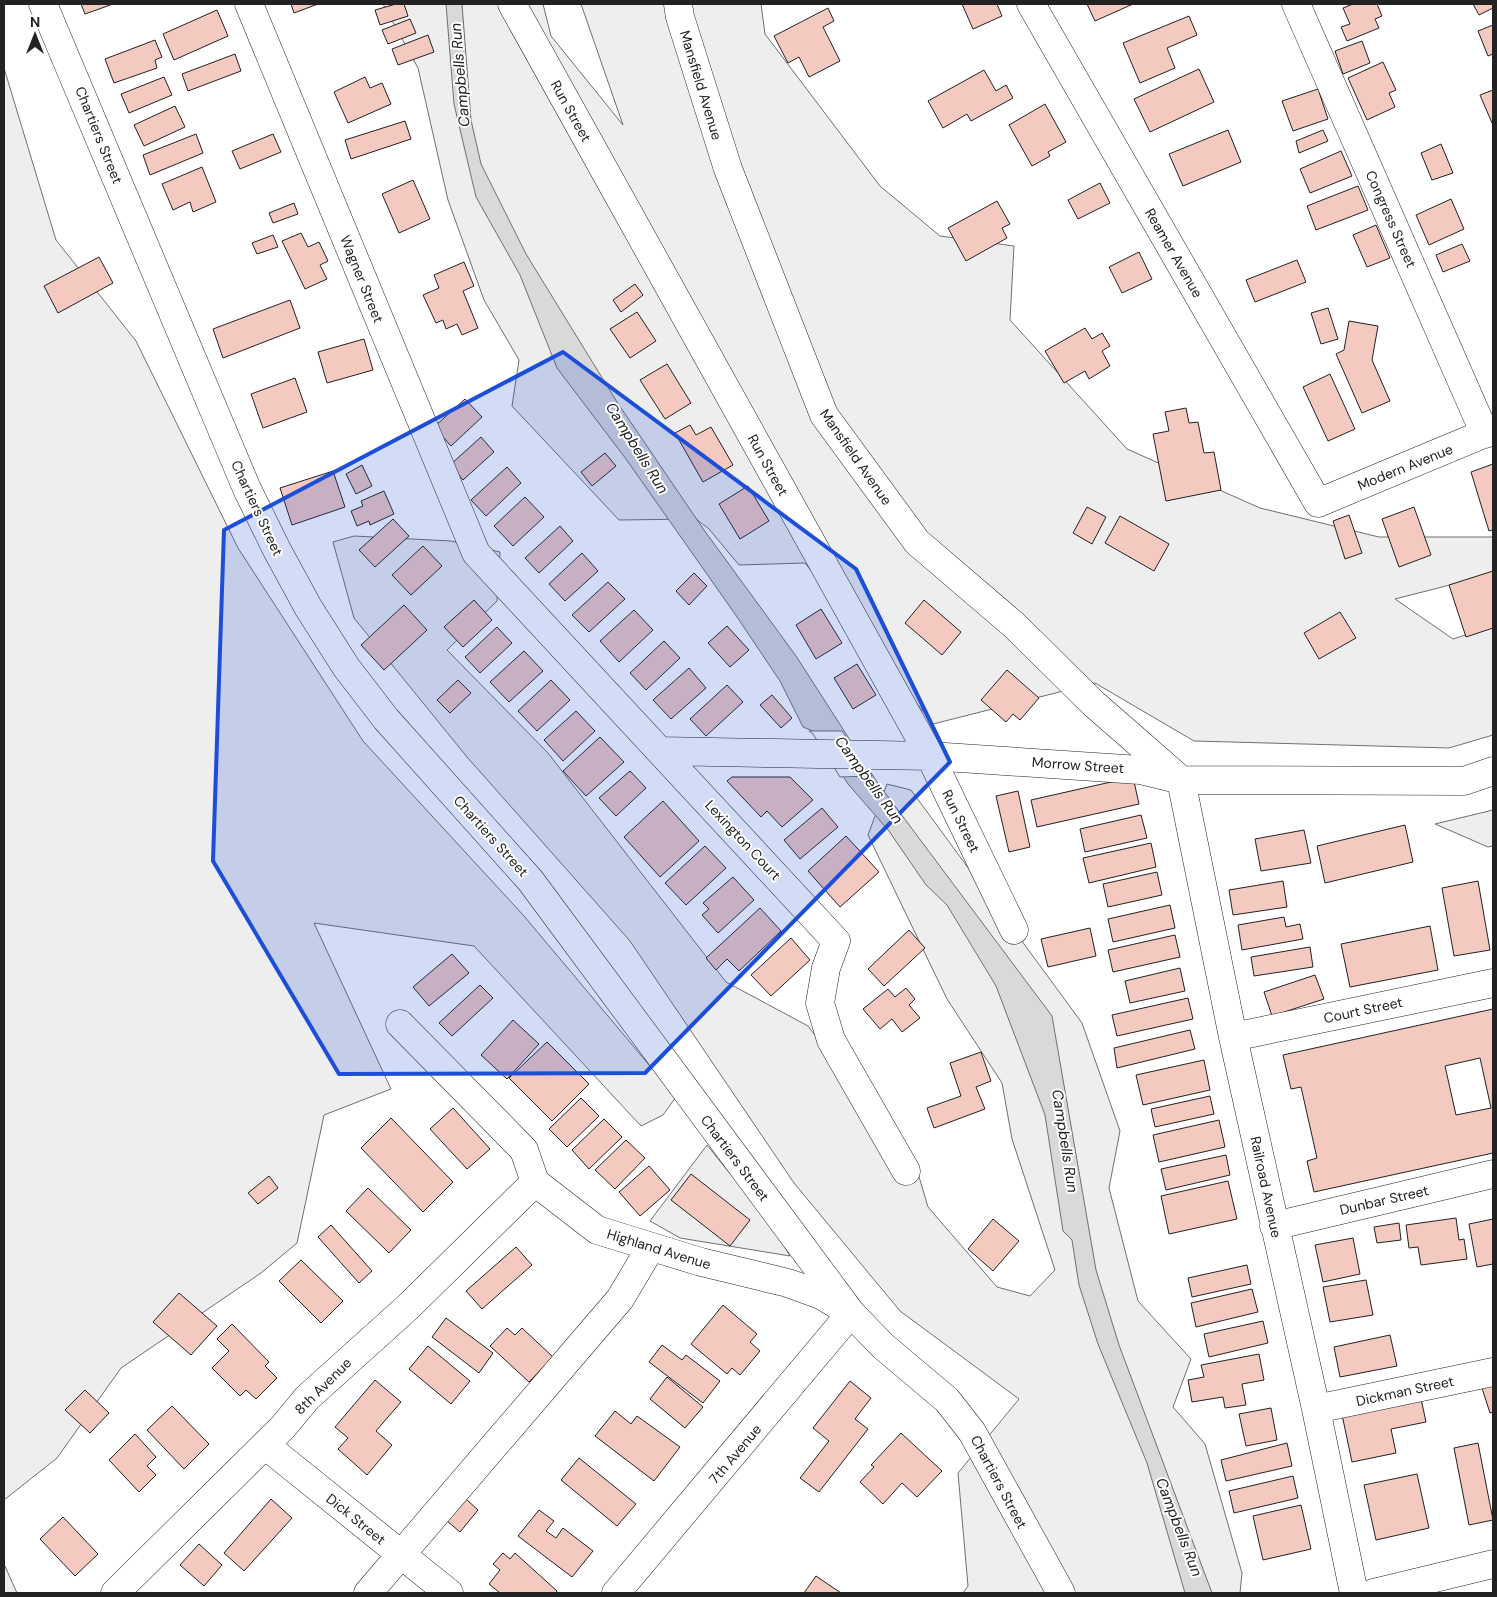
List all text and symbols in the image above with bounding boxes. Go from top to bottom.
north arrow [10,10,60,60]
text: N [30,13,40,31]
water label: Campbells Run [445,22,475,128]
street label: Mansfield Avenue [676,28,726,142]
street label: Run Street [547,77,595,145]
street label: Chartiers Street [71,84,127,186]
street label: Congress Street [1362,168,1420,270]
street label: Reamer Avenue [1141,205,1207,301]
street label: Wagner Street [336,233,388,325]
water label: Campbells Run [601,399,673,498]
street label: Mansfield Avenue [816,405,896,509]
street label: Run Street [744,431,792,499]
street label: Modern Avenue [1355,440,1455,494]
street label: Chartiers Street [227,457,287,559]
water label: Campbells Run [830,732,908,828]
street label: Morrow Street [1031,753,1125,777]
street label: Run Street [938,787,984,855]
street label: Chartiers Street [450,792,532,880]
street label: Lexington Court [701,796,785,884]
street label: Court Street [1322,993,1404,1027]
water label: Campbells Run [1047,1088,1083,1194]
street label: Chartiers Street [697,1111,773,1205]
street label: Railroad Avenue [1246,1135,1286,1239]
street label: Dunbar Street [1338,1181,1430,1219]
street label: Highland Avenue [605,1225,713,1273]
street label: 8th Avenue [291,1354,355,1418]
street label: Dickman Street [1354,1372,1456,1410]
street label: 7th Avenue [705,1420,765,1487]
street label: Chartiers Street [967,1432,1031,1532]
water label: Campbells Run [1151,1475,1207,1580]
street label: Dick Street [323,1490,389,1548]

